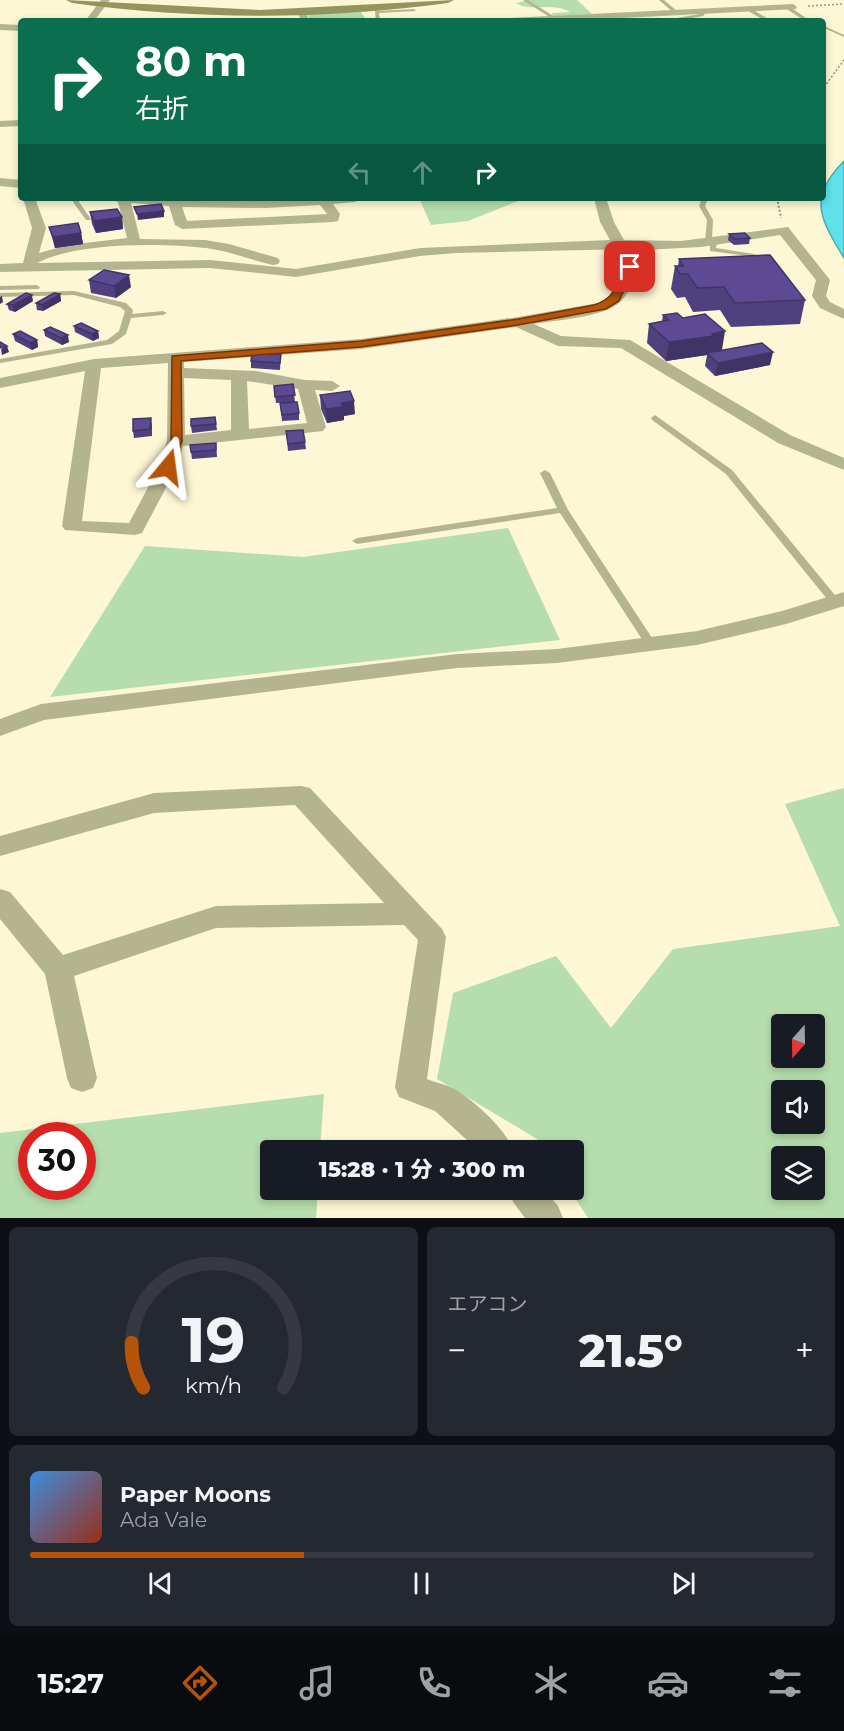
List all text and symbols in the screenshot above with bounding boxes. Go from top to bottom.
text: 80 m [135,35,247,87]
icon: right [36,42,114,120]
text: 右折 [135,92,189,125]
icon: left [343,156,376,189]
icon: ahead [406,156,439,189]
icon: right [469,156,502,189]
pin [604,241,655,292]
icon: arrive [613,250,646,283]
position arrow [136,435,200,499]
north arrow [771,1014,825,1068]
map controls [771,1014,825,1200]
button: sound [771,1080,825,1134]
speed limit sign: 30 [18,1122,96,1200]
button: layers [771,1146,825,1200]
text: 15:28 · 1 分 · 300 m [319,1156,525,1183]
text: エアコン [448,1292,528,1316]
text: 19 [181,1302,245,1378]
text: 21.5° [579,1323,683,1378]
text: − [448,1330,466,1370]
text: + [795,1330,814,1370]
text: km/h [185,1373,242,1399]
text: Paper Moons [120,1481,271,1508]
text: Ada Vale [120,1508,207,1532]
icon: previous [144,1567,177,1600]
icon: pause [405,1567,438,1600]
icon: next [667,1567,700,1600]
icon: directions [179,1662,221,1704]
icon: music [296,1662,338,1704]
icon: phone [413,1662,455,1704]
icon: climate [530,1662,572,1704]
icon: car [647,1662,689,1704]
icon: filters [764,1662,806,1704]
text: 15:27 [38,1667,104,1700]

